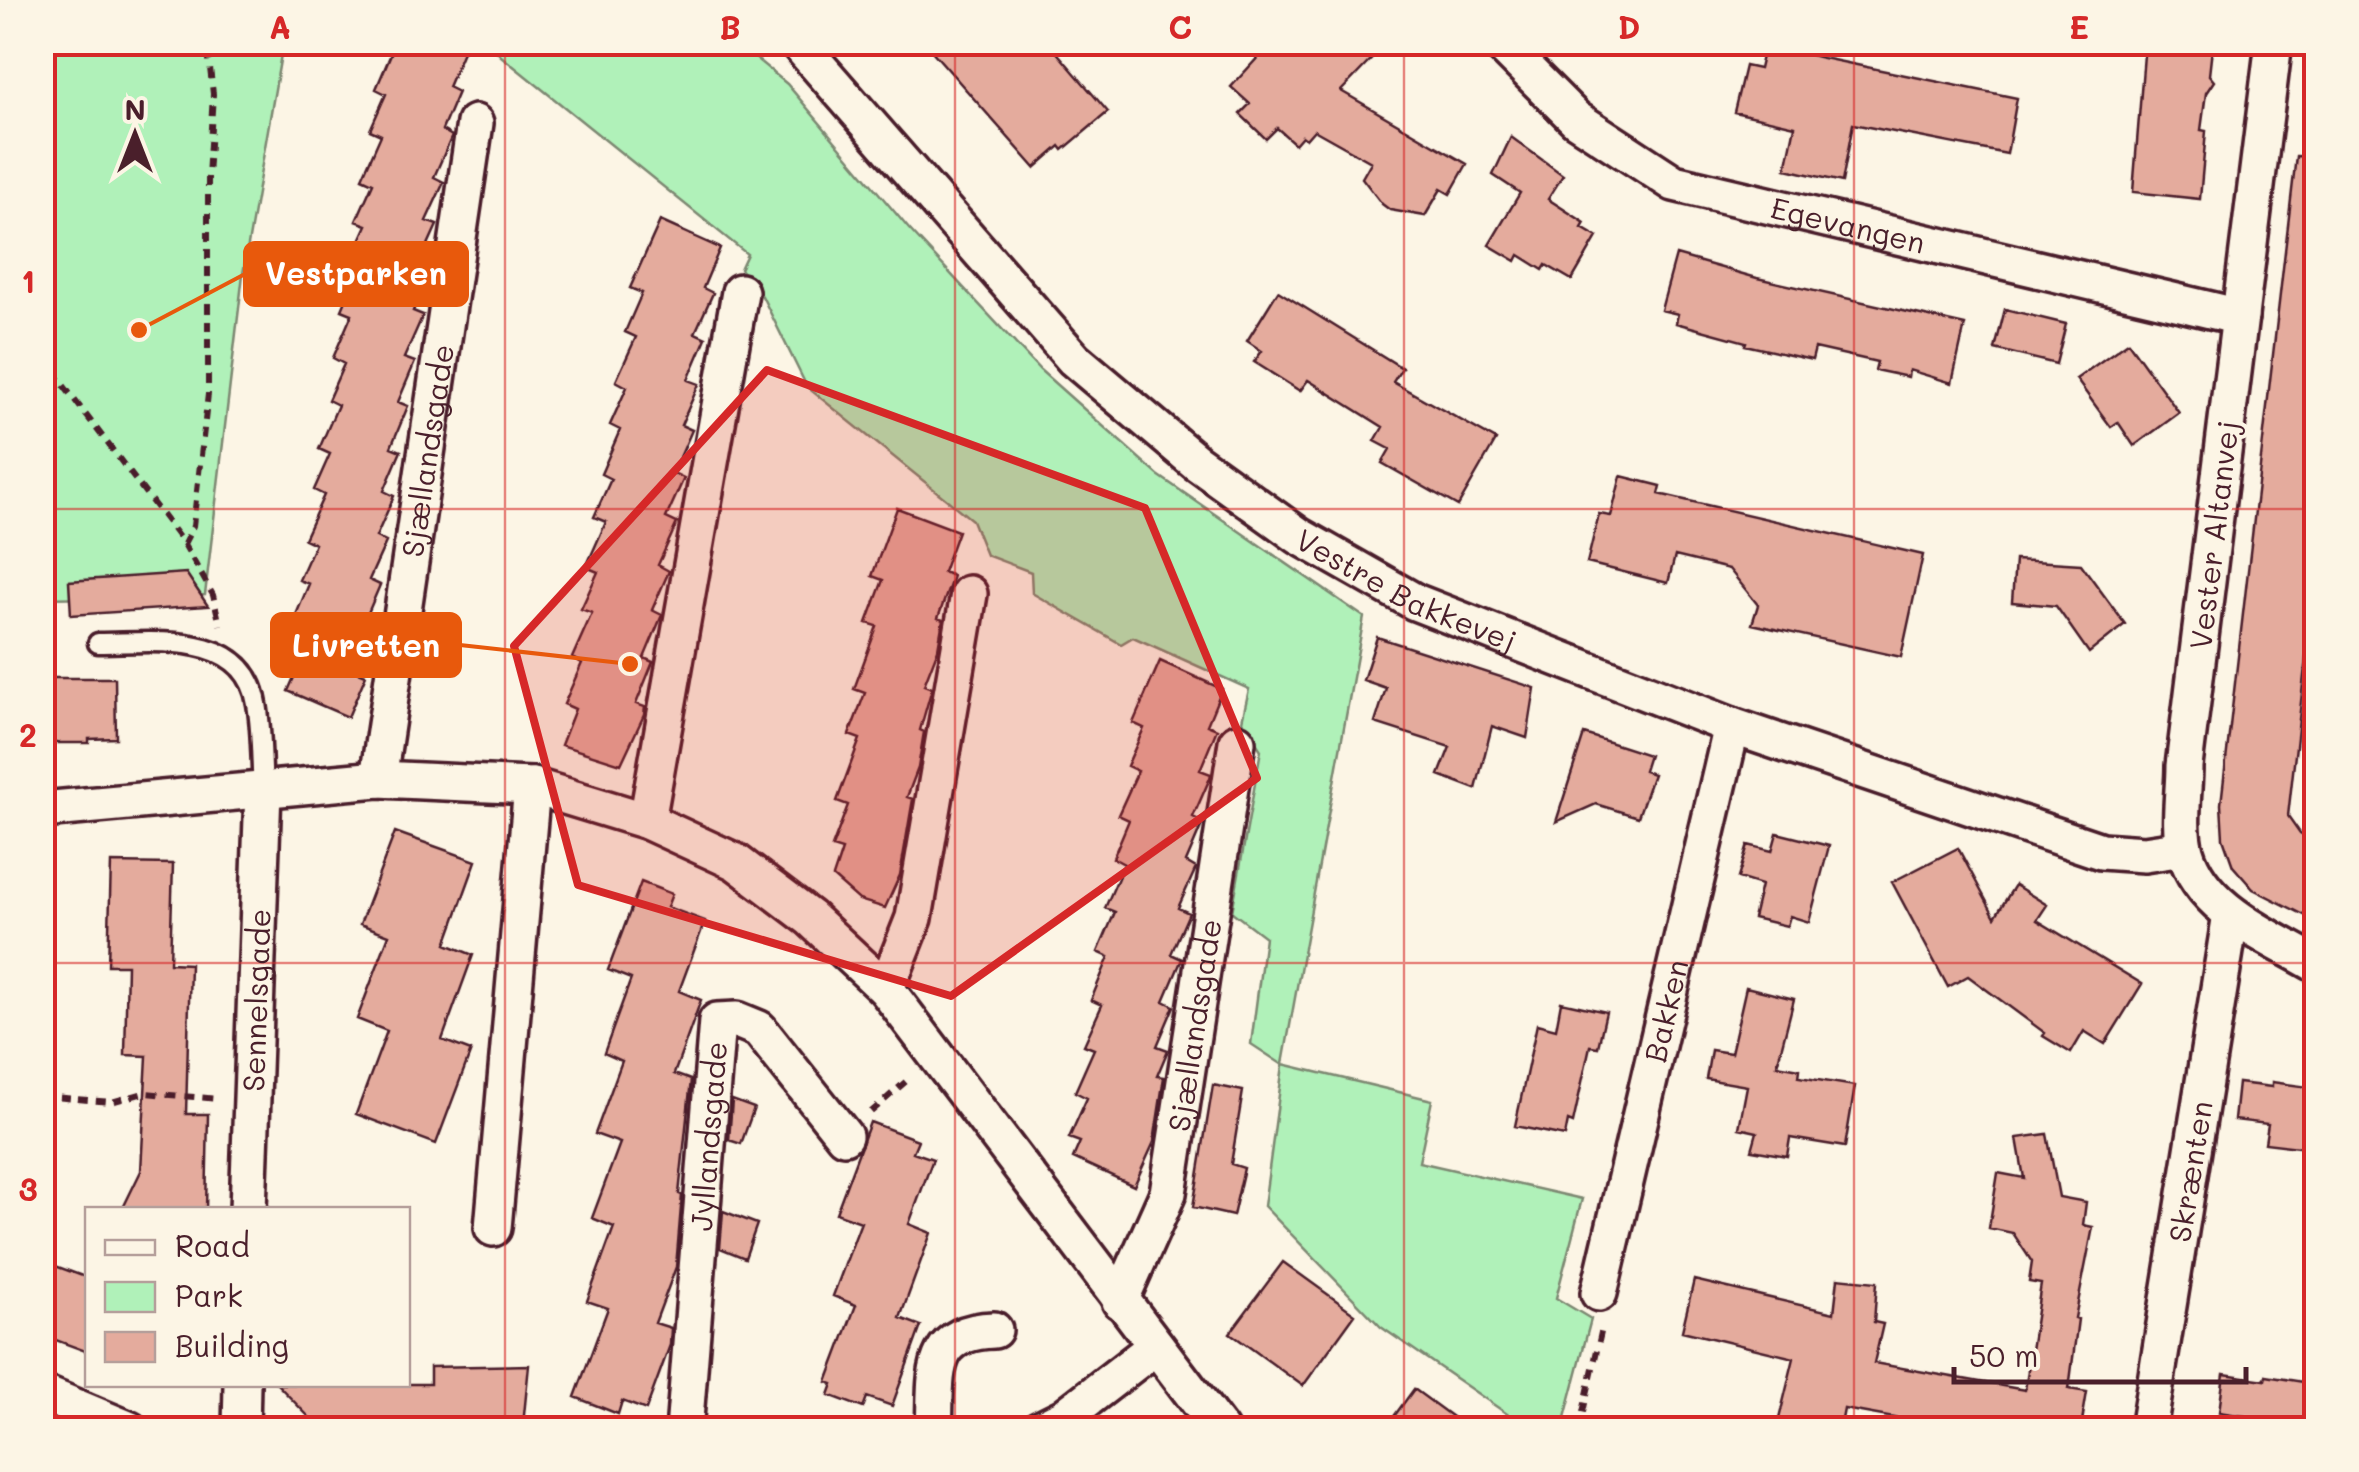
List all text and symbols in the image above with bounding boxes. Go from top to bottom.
text: A [269,5,291,47]
text: B [719,5,741,47]
text: C [1168,5,1192,47]
text: D [1618,5,1640,47]
text: E [2069,5,2089,47]
north arrow [85,85,185,185]
text: N [124,91,146,127]
street label: Egevangen [1767,187,1929,262]
callout: Vestparken [245,243,467,305]
text: Vestparken [265,251,447,293]
text: 1 [21,259,35,301]
street label: Sjællandsgade [391,342,462,560]
street label: Vester Altanvej [2179,418,2247,652]
street label: Vestre Bakkevej [1289,519,1523,660]
callout: Livretten [272,614,460,676]
text: Livretten [292,623,440,665]
text: 2 [19,713,37,755]
street label: Sennelsgade [232,908,279,1092]
street label: Sjællandsgade [1158,916,1230,1134]
street label: Bakken [1634,955,1697,1066]
street label: Jyllandsgade [680,1040,735,1232]
street label: Skrænten [2159,1098,2221,1245]
text: 3 [18,1167,38,1209]
legend [85,1207,410,1387]
text: Road [175,1225,250,1265]
text: Park [175,1275,243,1315]
scale bar [1954,1322,2246,1384]
text: Building [175,1325,289,1365]
text: 50 m [1969,1335,2039,1375]

